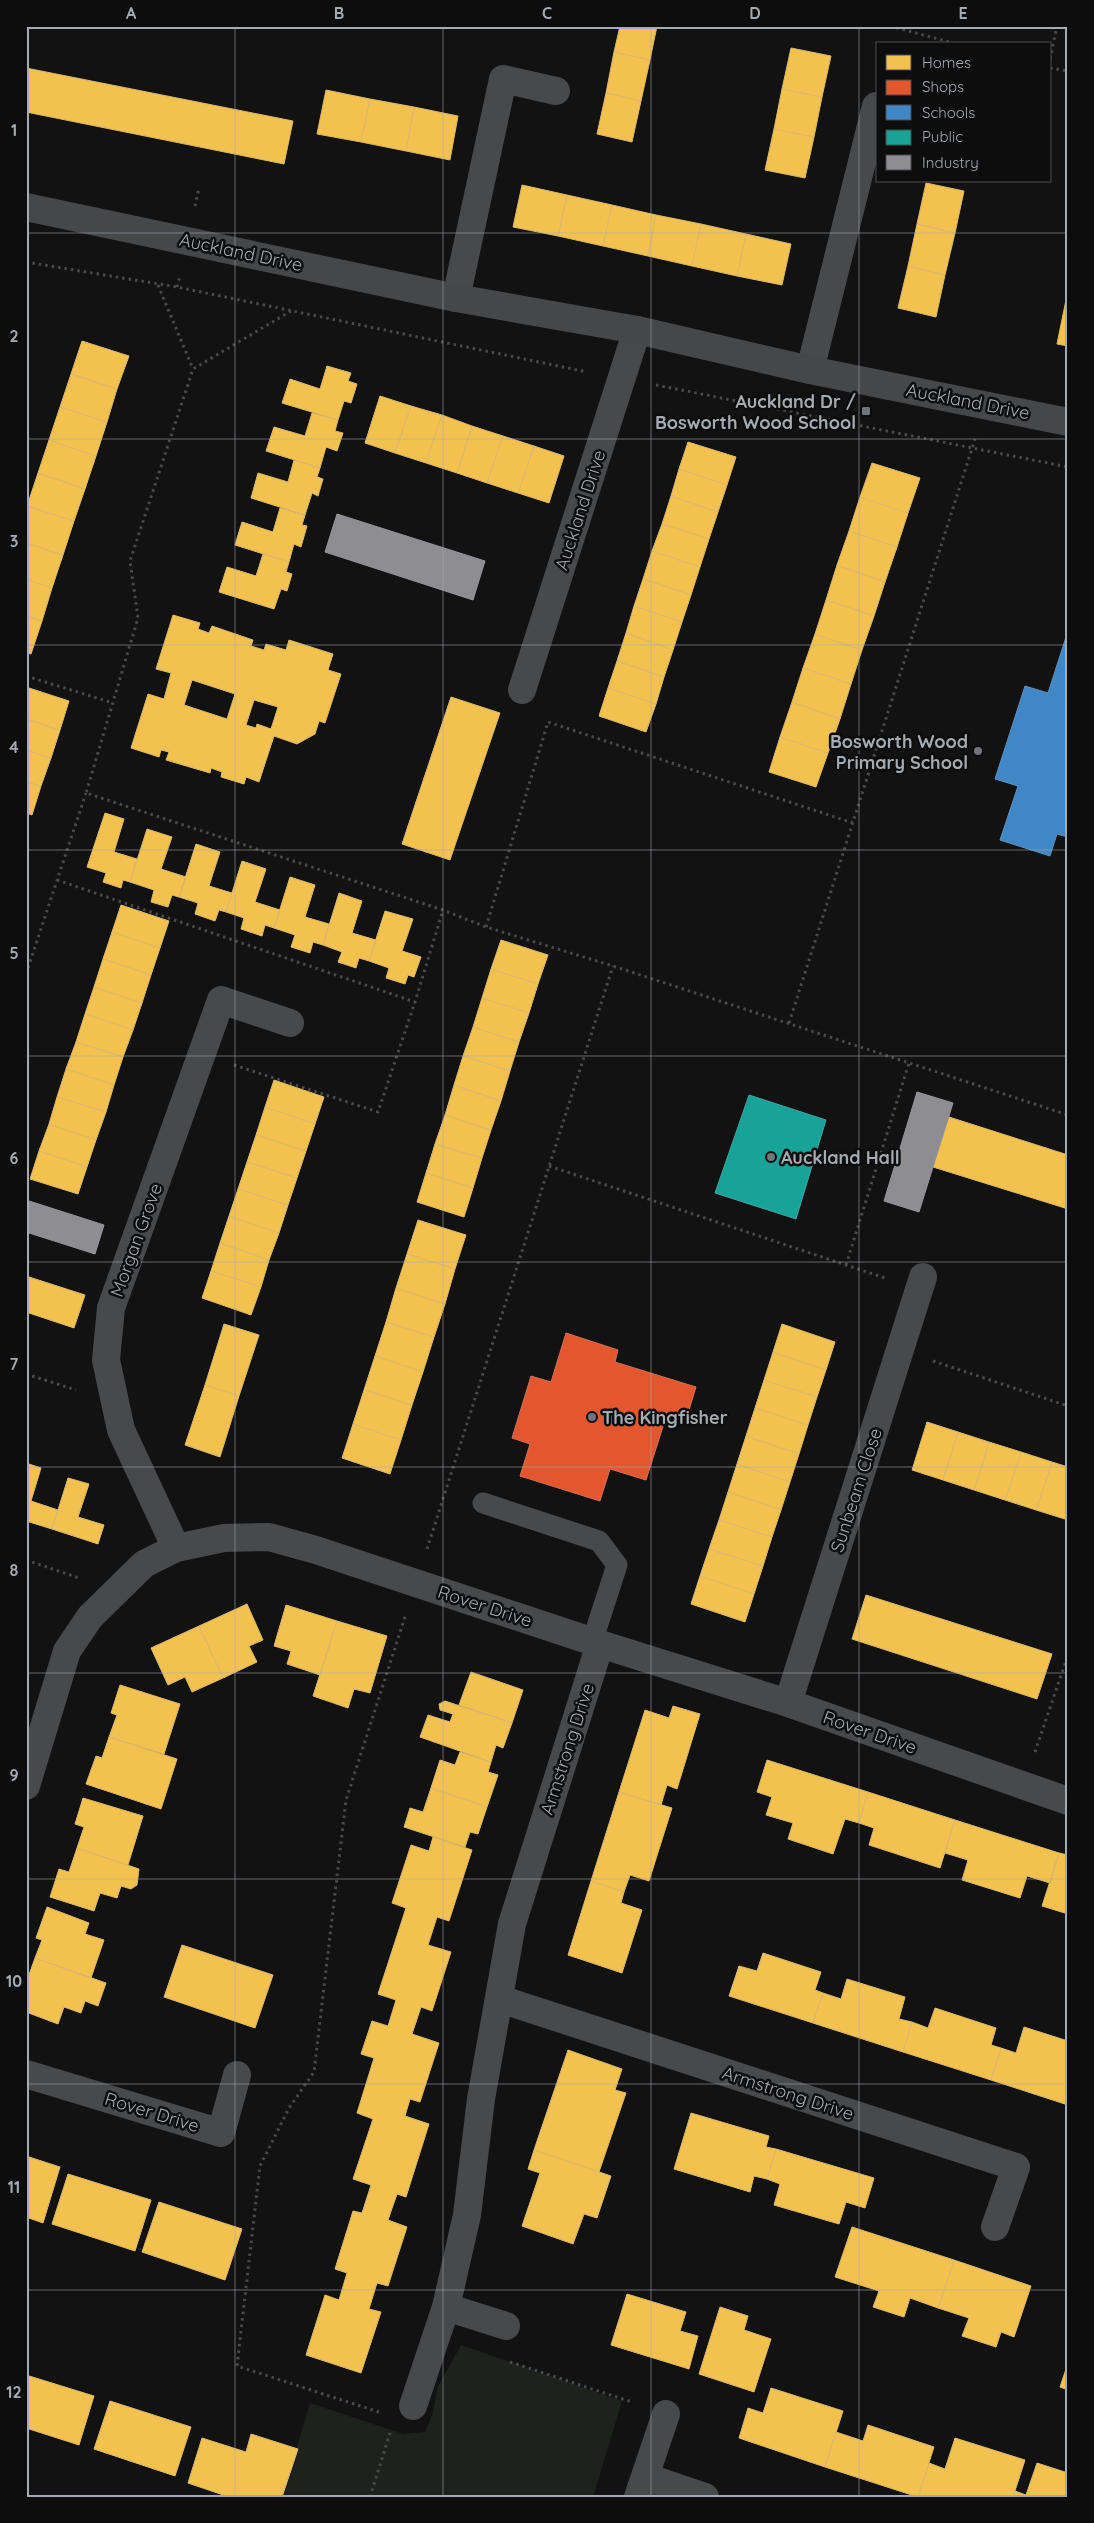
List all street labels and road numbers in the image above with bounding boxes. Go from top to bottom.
street label: Auckland Drive [177,228,305,276]
street label: Auckland Drive [904,378,1032,424]
street label: Auckland Drive [550,447,610,573]
street label: Morgan Grove [105,1180,167,1300]
street label: Sunbeam Close [825,1425,887,1555]
street label: Rover Drive [435,1580,535,1632]
street label: Armstrong Drive [535,1680,599,1818]
street label: Rover Drive [820,1705,920,1759]
street label: Armstrong Drive [719,2061,857,2125]
street label: Rover Drive [102,2087,202,2137]

